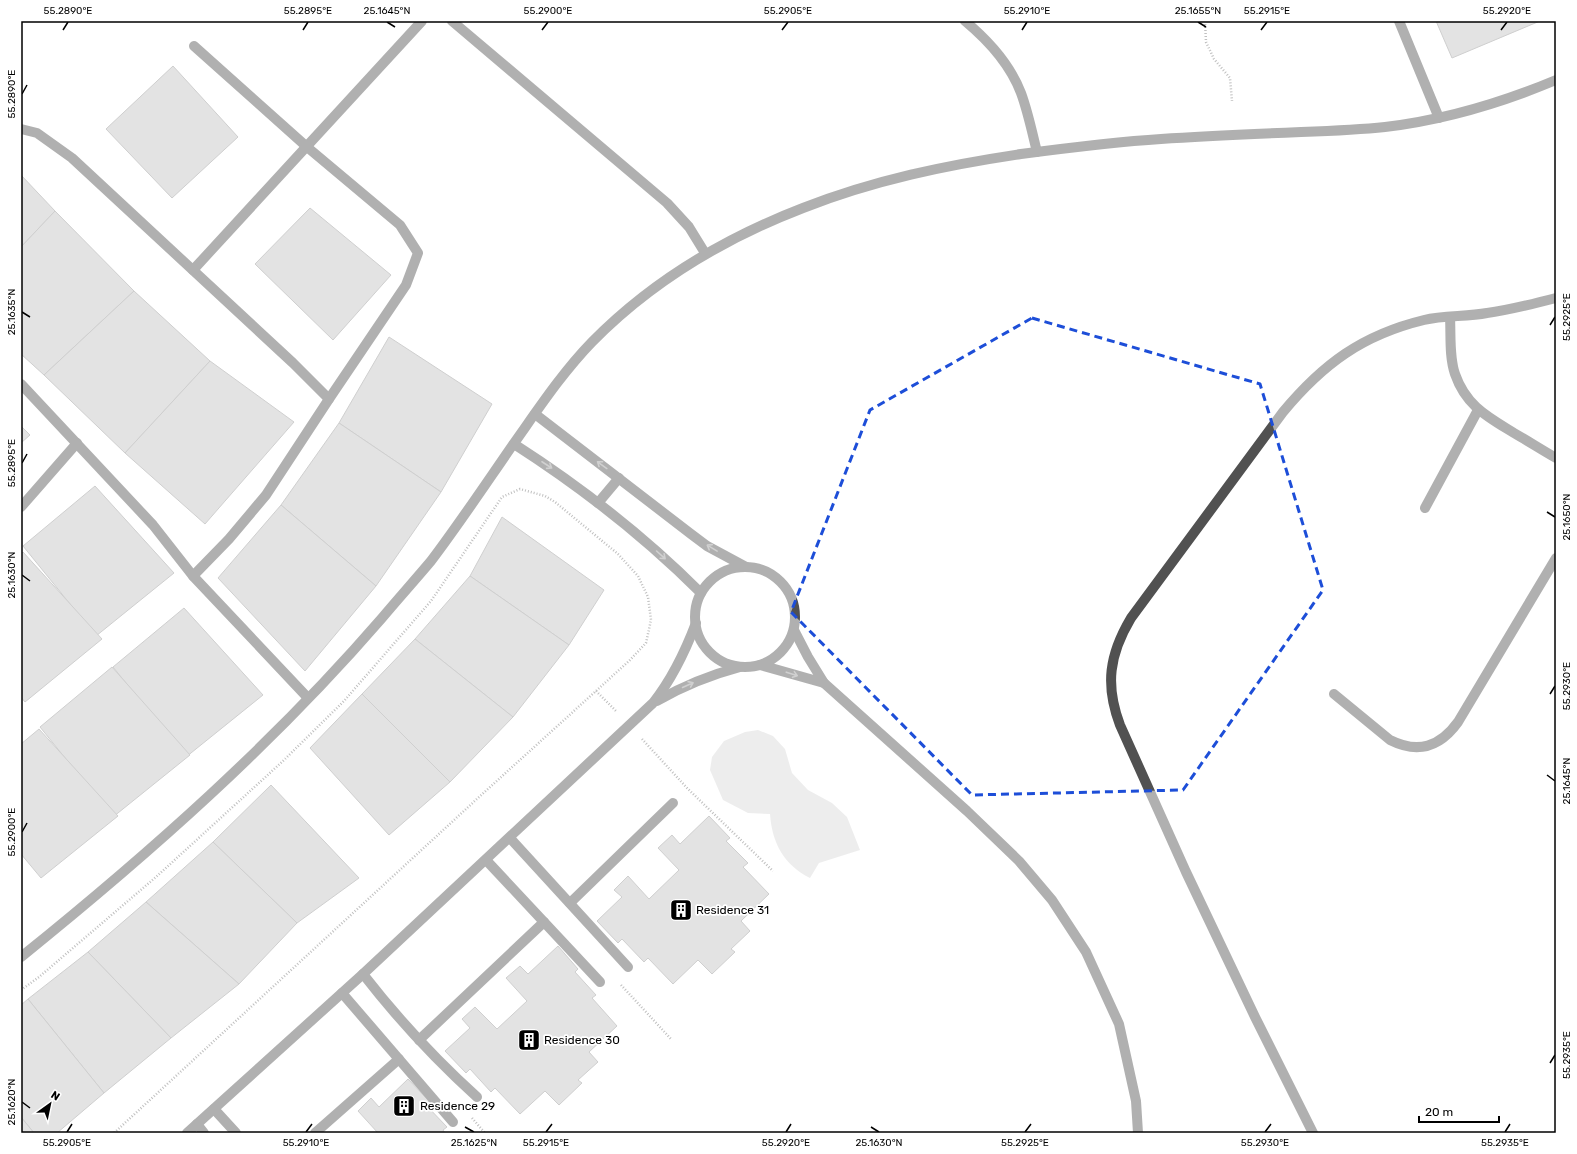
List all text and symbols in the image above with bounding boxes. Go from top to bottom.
text: 55.2890°E [44,5,92,17]
text: 55.2895°E [284,5,332,17]
text: 25.1645°N [364,5,410,17]
text: 55.2900°E [524,5,572,17]
text: 55.2905°E [764,5,812,17]
text: 55.2910°E [1004,5,1050,17]
text: 25.1655°N [1175,5,1221,17]
text: 55.2915°E [1244,5,1290,17]
text: 55.2920°E [1483,5,1531,17]
text: 55.2890°E [6,70,18,118]
text: 25.1635°N [6,289,18,335]
text: 55.2925°E [1561,293,1573,341]
text: 55.2895°E [6,439,18,487]
one-way arrow [596,460,607,469]
one-way arrow [541,461,552,469]
text: 25.1650°N [1561,493,1573,541]
one-way arrow [706,544,718,552]
text: 25.1630°N [6,551,18,599]
one-way arrow [656,551,666,560]
text: 55.2930°E [1561,662,1573,710]
one-way arrow [786,670,798,678]
one-way arrow [682,681,694,688]
text: 25.1645°N [1561,758,1573,804]
text: 55.2900°E [6,808,18,856]
building icon: Residence 31 [668,897,694,923]
place label: Residence 31 [696,903,769,917]
building icon: Residence 30 [516,1027,542,1053]
text: 55.2935°E [1561,1031,1573,1079]
place label: Residence 30 [544,1033,620,1047]
text: 25.1620°N [6,1078,18,1125]
north arrow [30,1084,70,1124]
text: N [48,1088,62,1104]
building icon: Residence 29 [391,1093,417,1119]
scale bar [1419,1098,1499,1124]
place label: Residence 29 [420,1099,495,1113]
text: 20 m [1425,1105,1453,1119]
text: 55.2905°E [43,1137,91,1149]
text: 55.2910°E [283,1137,329,1149]
text: 25.1625°N [451,1137,497,1149]
text: 55.2915°E [523,1137,569,1149]
text: 55.2920°E [762,1137,810,1149]
text: 25.1630°N [855,1137,903,1149]
text: 55.2925°E [1001,1137,1049,1149]
text: 55.2930°E [1241,1137,1289,1149]
text: 55.2935°E [1481,1137,1529,1149]

